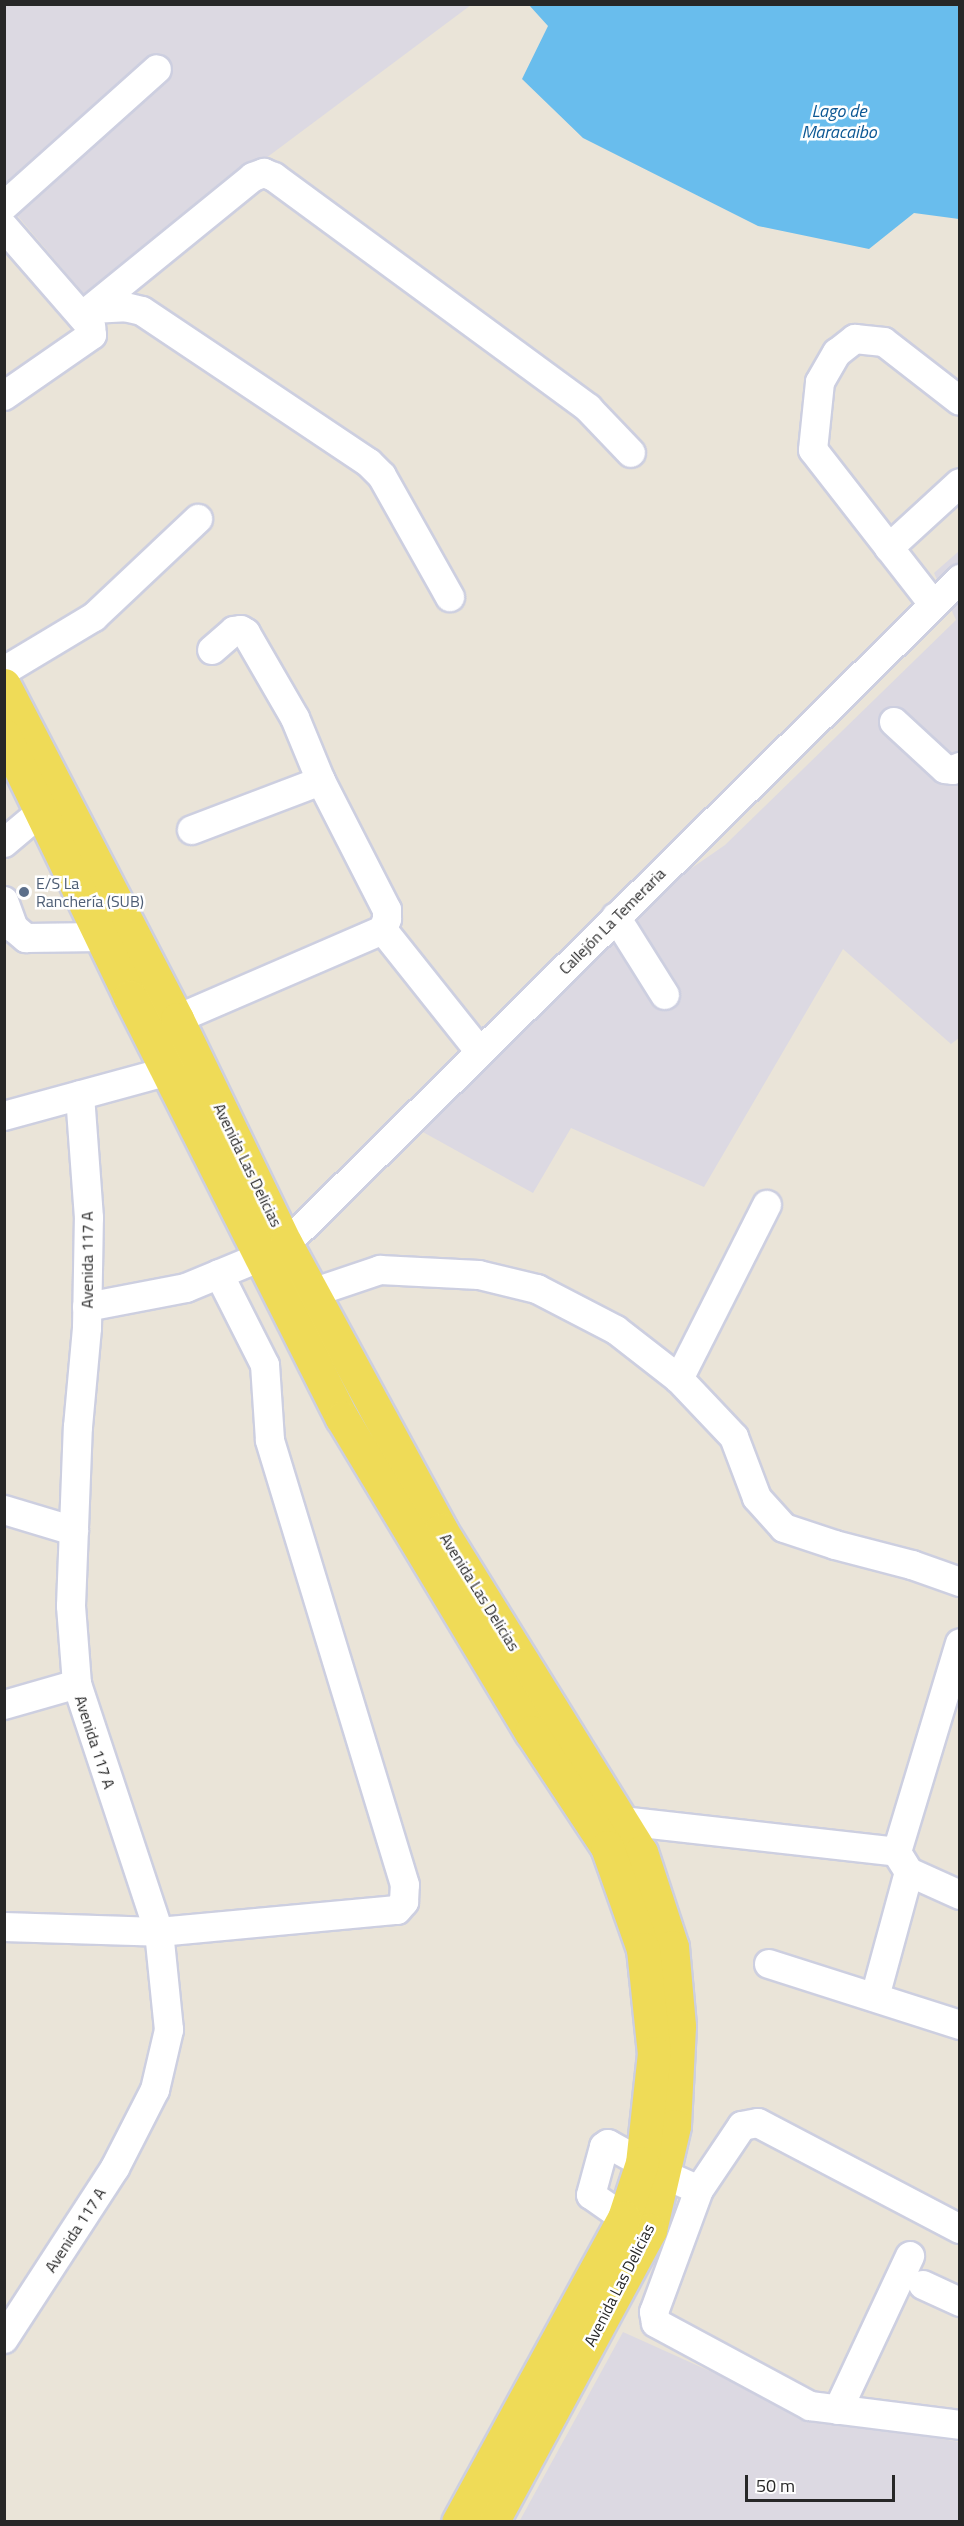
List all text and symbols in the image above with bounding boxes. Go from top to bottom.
water label: Lago de Maracaibo [801,101,877,144]
street label: Callejón La Temeraria [555,864,669,978]
place label: E/S La Ranchería (SUB) [36,873,144,911]
marker: E/S La Ranchería (SUB) [17,885,31,899]
street label: Avenida Las Delicias [210,1100,286,1230]
street label: Avenida 117 A [77,1212,97,1308]
street label: Avenida Las Delicias [436,1530,524,1654]
street label: Avenida 117 A [71,1693,119,1791]
street label: Avenida 117 A [41,2184,109,2276]
street label: Avenida Las Delicias [580,2220,658,2350]
scale bar [748,2463,898,2501]
text: 50 m [756,2472,795,2499]

